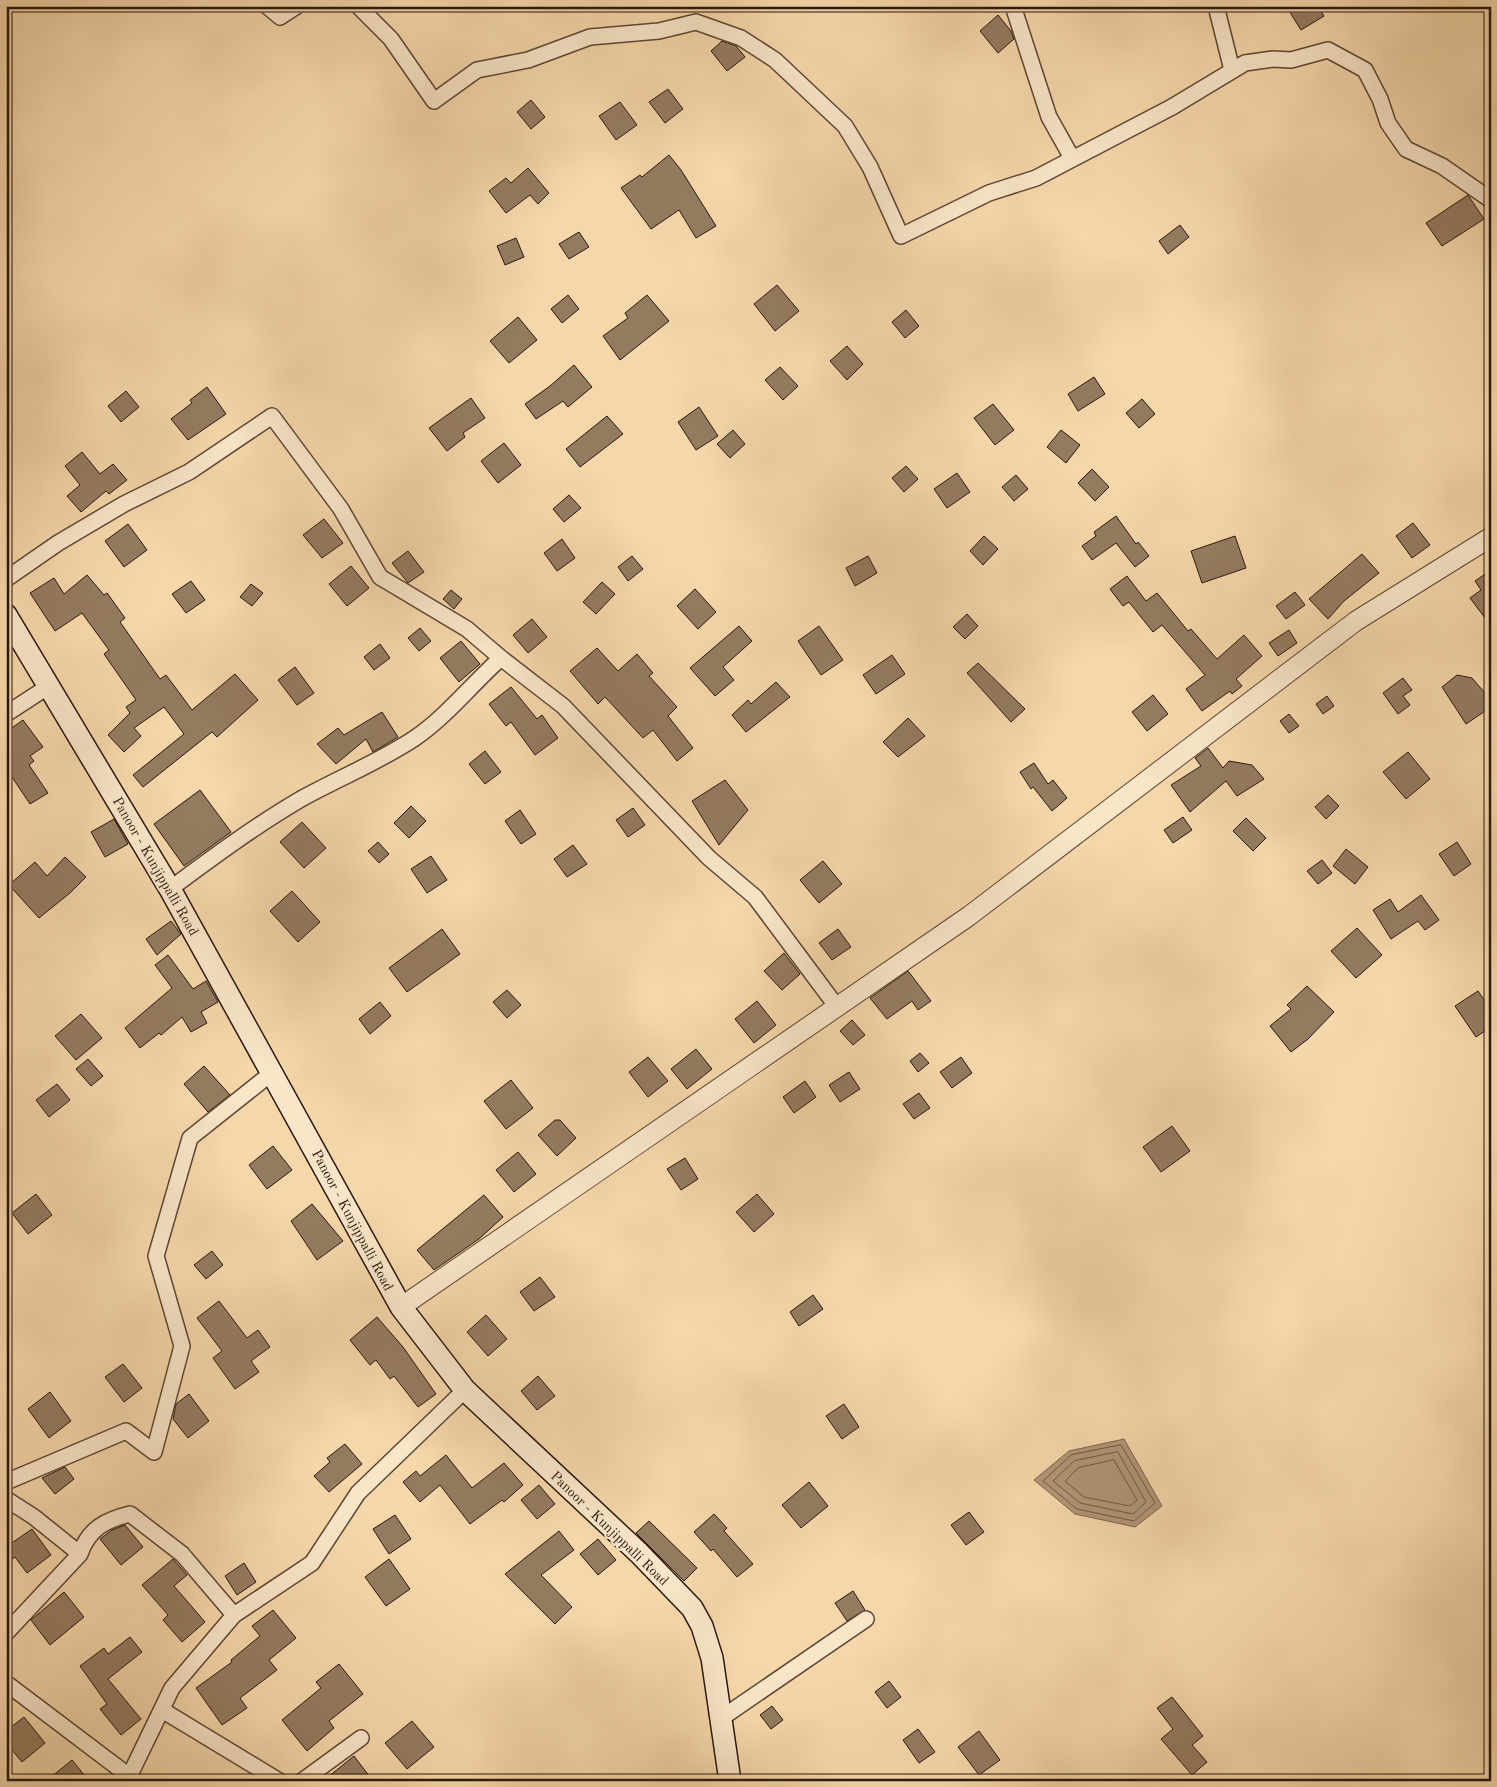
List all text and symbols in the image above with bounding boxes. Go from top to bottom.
street label: Panoor - Kunjippalli Road [110,795,201,938]
street label: Panoor - Kunjippalli Road [309,1148,395,1293]
street label: Panoor - Kunjippalli Road [548,1469,671,1589]

